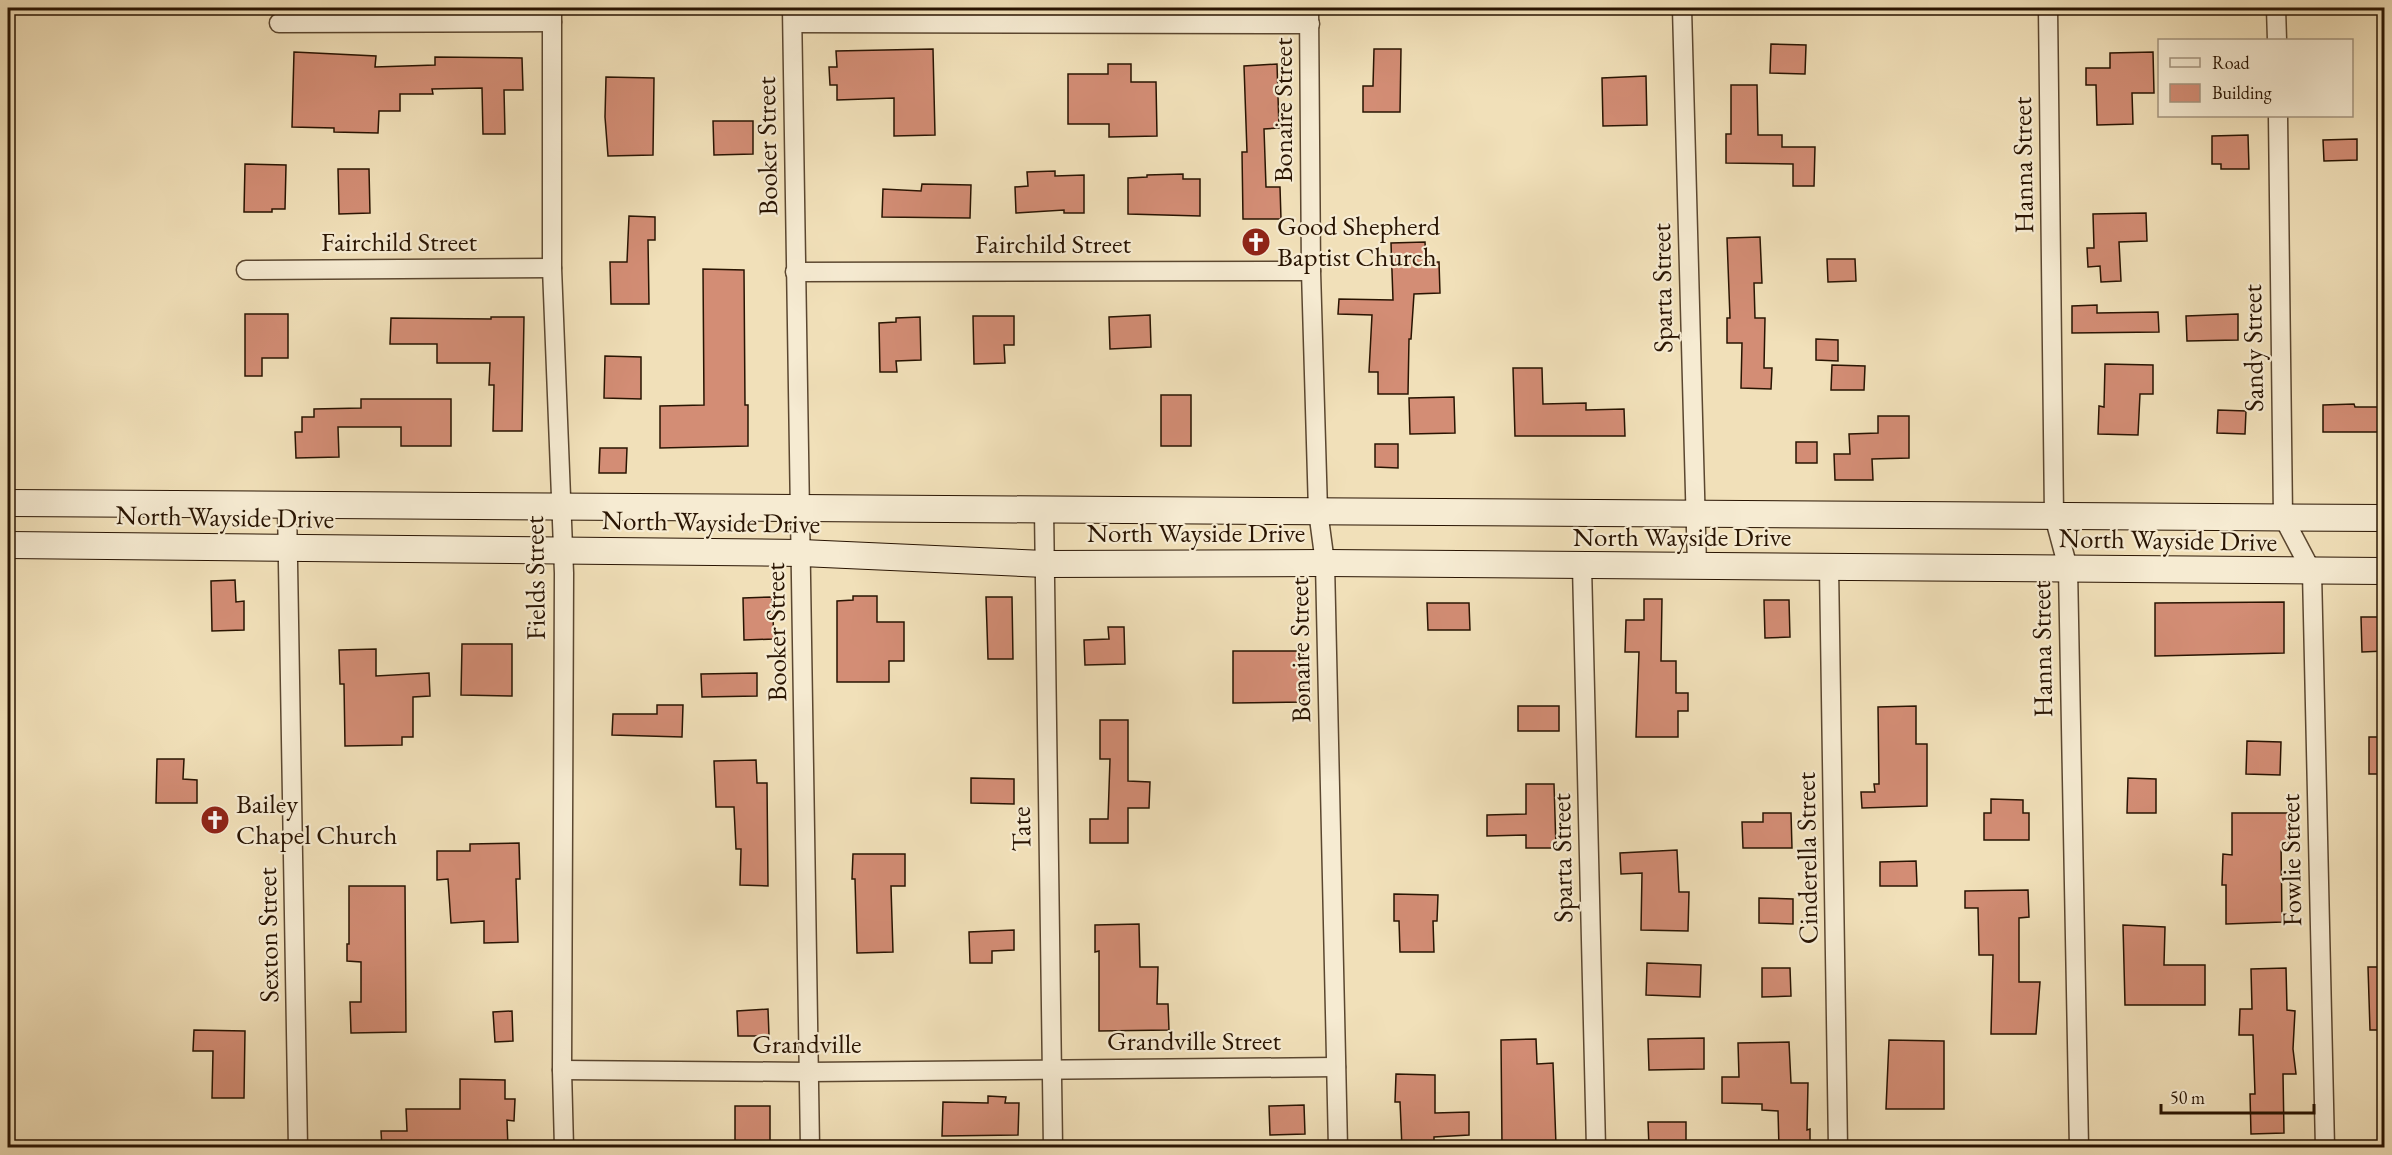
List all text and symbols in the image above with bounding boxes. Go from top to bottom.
street label: Bonaire Street [1265,37,1300,183]
legend [2158,39,2353,117]
text: Road [2212,51,2251,74]
street label: Booker Street [748,76,785,216]
text: Building [2212,81,2272,104]
street label: Hanna Street [2004,96,2041,234]
place label: Good Shepherd Baptist Church [1277,208,1441,274]
street label: Sparta Street [1643,222,1680,353]
street label: Fairchild Street [321,224,477,259]
street label: Fairchild Street [975,226,1131,261]
church icon: Good Shepherd Baptist Church [1240,226,1272,258]
street label: Sandy Street [2234,283,2271,412]
street label: North Wayside Drive [115,497,335,536]
street label: North Wayside Drive [601,502,821,541]
street label: Fields Street [516,515,553,641]
street label: North Wayside Drive [1087,515,1305,550]
street label: North Wayside Drive [1573,519,1791,554]
street label: North Wayside Drive [2058,520,2278,559]
street label: Booker Street [757,562,794,702]
street label: Bonaire Street [1281,577,1318,723]
street label: Hanna Street [2023,580,2060,718]
street label: Cinderella Street [1787,771,1826,944]
place label: Bailey Chapel Church [236,786,398,852]
street label: Sparta Street [1543,792,1580,923]
street label: Fowlie Street [2272,793,2309,927]
church icon: Bailey Chapel Church [199,804,231,836]
street label: Tate [1003,806,1038,852]
street label: Sexton Street [249,867,286,1003]
street label: Grandville Street [1107,1023,1282,1058]
street label: Grandville [752,1026,862,1061]
scale bar [2161,1077,2314,1115]
text: 50 m [2170,1086,2205,1109]

